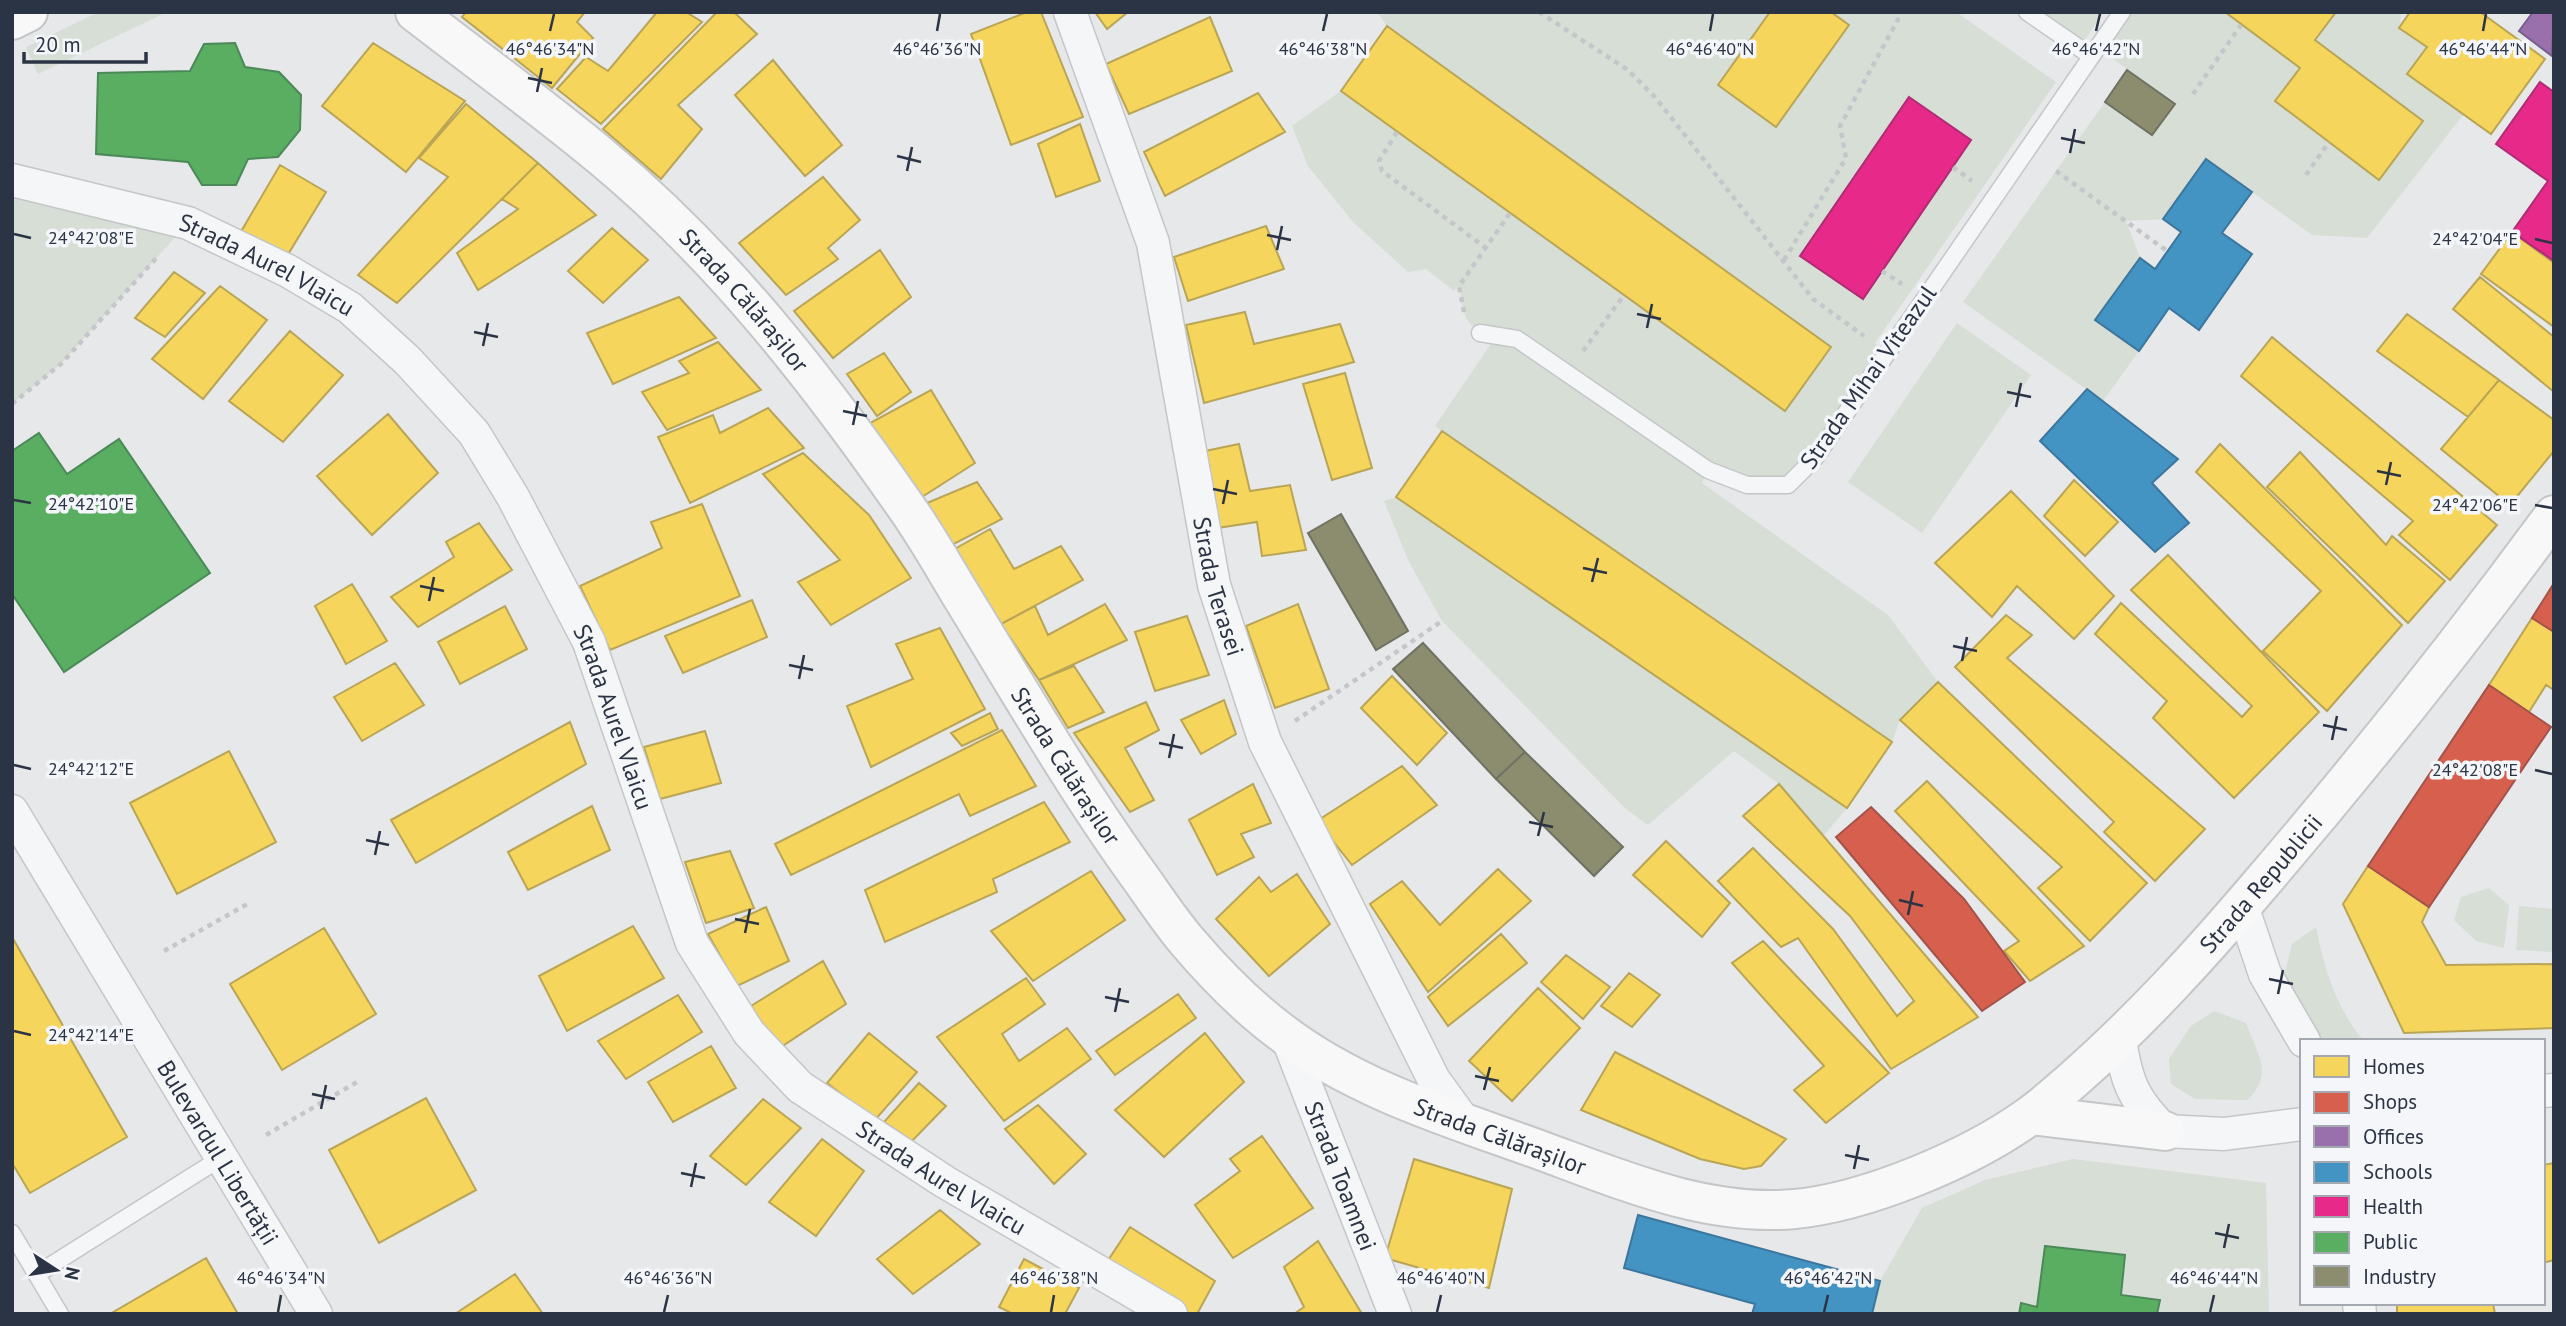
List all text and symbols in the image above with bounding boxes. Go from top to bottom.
scale bar [24,21,147,65]
text: 20 m [35,31,81,58]
text: 46°46'34"N [506,37,594,60]
text: 46°46'36"N [893,37,981,60]
text: 46°46'38"N [1279,37,1367,60]
text: 46°46'40"N [1666,37,1754,60]
text: 46°46'42"N [2052,37,2140,60]
text: 46°46'44"N [2439,37,2527,60]
street label: Strada Aurel Vlaicu [176,206,360,323]
street label: Strada Călărașilor [673,222,816,378]
text: 24°42'08"E [48,226,134,249]
text: 24°42'04"E [2432,227,2518,250]
street label: Strada Mihai Viteazul [1793,279,1943,475]
text: 24°42'10"E [48,492,134,515]
text: 24°42'06"E [2432,493,2518,516]
street label: Strada Terasei [1187,514,1251,660]
street label: Strada Aurel Vlaicu [567,619,661,813]
street label: Strada Călărașilor [1005,681,1128,851]
text: 24°42'12"E [48,757,134,780]
text: 24°42'08"E [2432,758,2518,781]
street label: Strada Republicii [2192,807,2329,959]
text: 24°42'14"E [48,1023,134,1046]
legend [2300,1039,2545,1305]
text: Homes [2363,1053,2425,1080]
street label: Bulevardul Libertății [151,1054,286,1251]
text: Shops [2363,1088,2417,1115]
street label: Strada Călărașilor [1410,1090,1591,1182]
street label: Strada Toamnei [1298,1097,1384,1255]
street label: Strada Aurel Vlaicu [851,1113,1032,1242]
text: Offices [2363,1123,2424,1150]
text: Schools [2363,1158,2433,1185]
text: Health [2363,1193,2423,1220]
text: Public [2363,1228,2418,1255]
north arrow [21,1235,91,1305]
text: Industry [2363,1263,2436,1290]
text: N [60,1265,86,1282]
text: 46°46'34"N [237,1266,325,1289]
text: 46°46'36"N [624,1266,712,1289]
text: 46°46'38"N [1010,1266,1098,1289]
text: 46°46'40"N [1397,1266,1485,1289]
text: 46°46'42"N [1784,1266,1872,1289]
text: 46°46'44"N [2170,1266,2258,1289]

